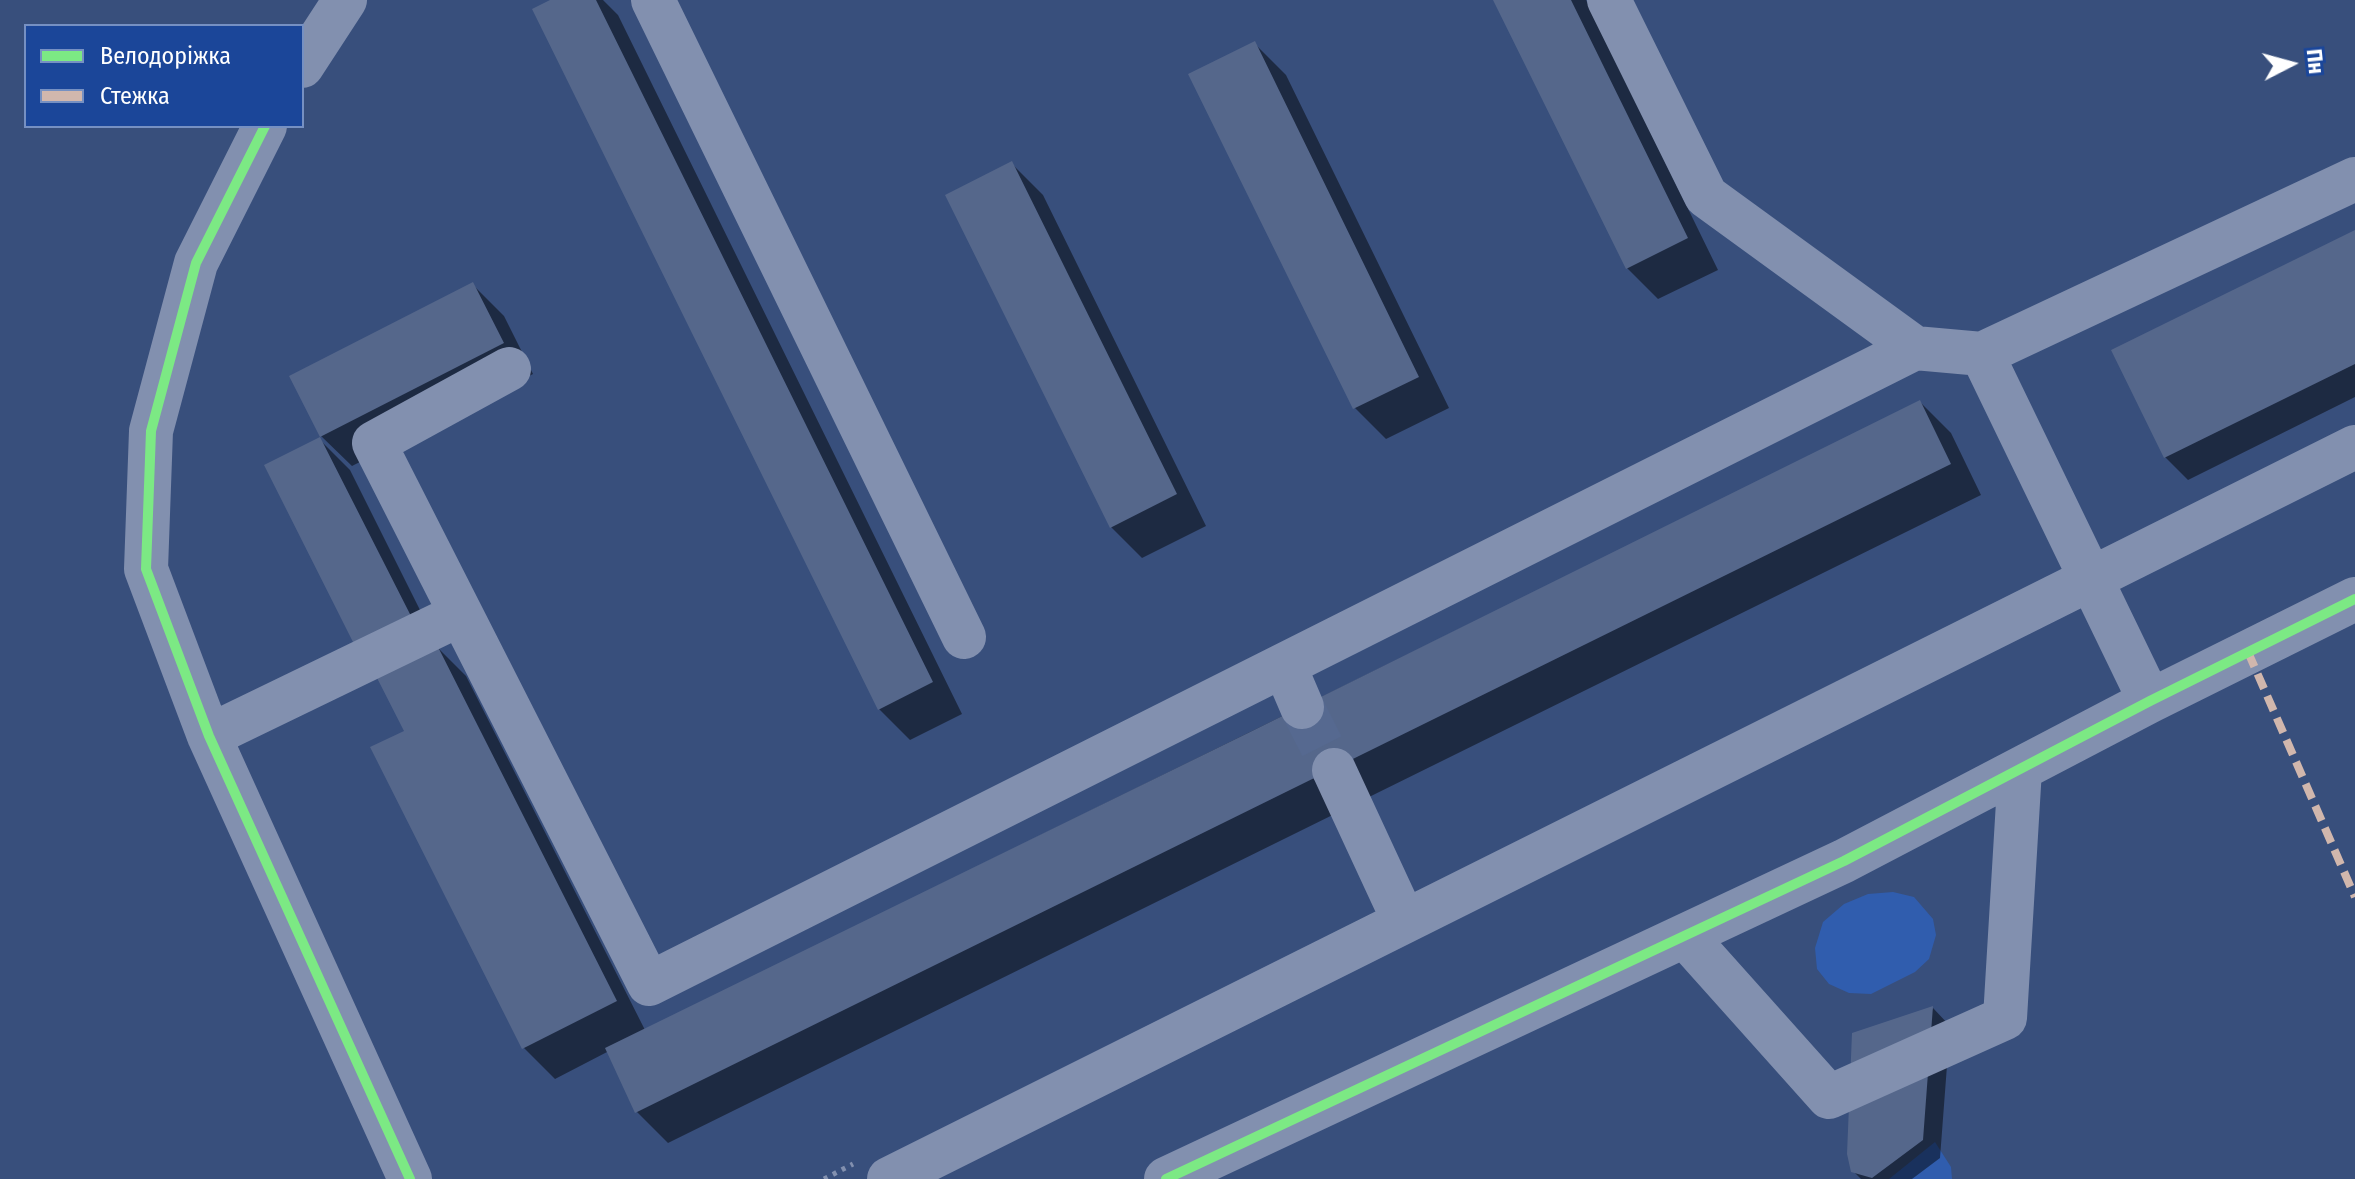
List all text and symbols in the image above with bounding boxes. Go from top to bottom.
legend [24,24,304,128]
north arrow [2251,24,2331,104]
text: Велодоріжка [100,42,231,70]
text: Пн [2301,48,2330,75]
text: Стежка [100,82,170,110]

